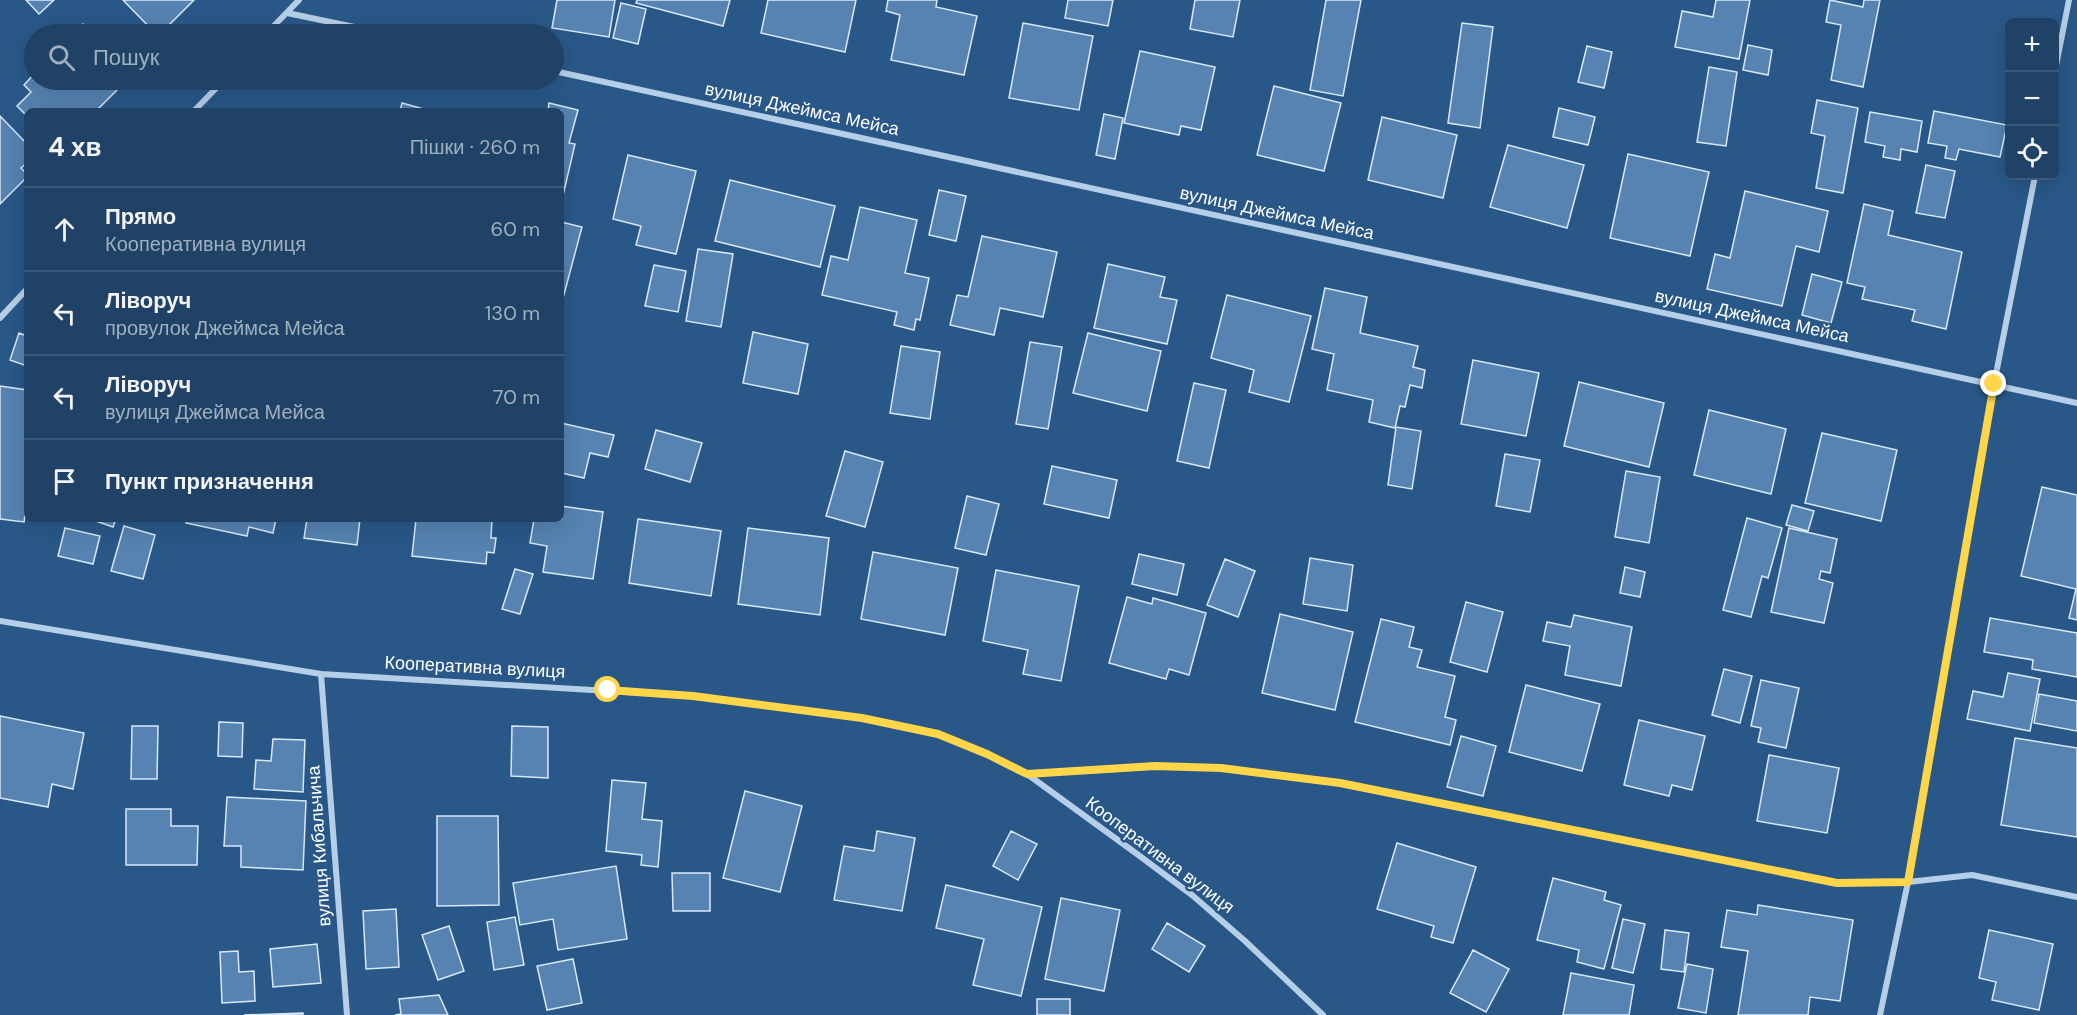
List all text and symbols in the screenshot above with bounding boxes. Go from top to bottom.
map controls [2005,18,2059,180]
button: + [2005,18,2059,72]
search box [24,24,564,90]
icon: search [45,41,78,74]
text: Пошук [93,43,159,72]
button: − [2005,72,2059,126]
street label: вулиця Джеймса Мейса [703,77,902,142]
button: locate [2005,126,2059,180]
text: 4 хв [48,130,101,164]
text: Пішки · 260 m [410,134,540,160]
street label: вулиця Джеймса Мейса [1178,181,1377,246]
text: Прямо [105,202,176,231]
icon: ahead [48,213,81,246]
text: 60 m [491,216,540,242]
text: Кооперативна вулиця [105,231,306,257]
street label: вулиця Джеймса Мейса [1653,284,1852,349]
text: Ліворуч [105,286,191,315]
icon: left [48,297,81,330]
text: 130 m [485,300,540,326]
text: провулок Джеймса Мейса [105,315,345,341]
text: Ліворуч [105,370,191,399]
route end [1980,370,2006,396]
icon: left [48,381,81,414]
text: 70 m [493,384,540,410]
text: вулиця Джеймса Мейса [105,399,325,425]
icon: arrive [48,465,81,498]
text: Пункт призначення [105,467,314,496]
street label: Кооперативна вулиця [384,650,566,684]
route start [594,676,620,702]
street label: вулиця Кибальчича [301,764,337,927]
street label: Кооперативна вулиця [1081,791,1239,919]

